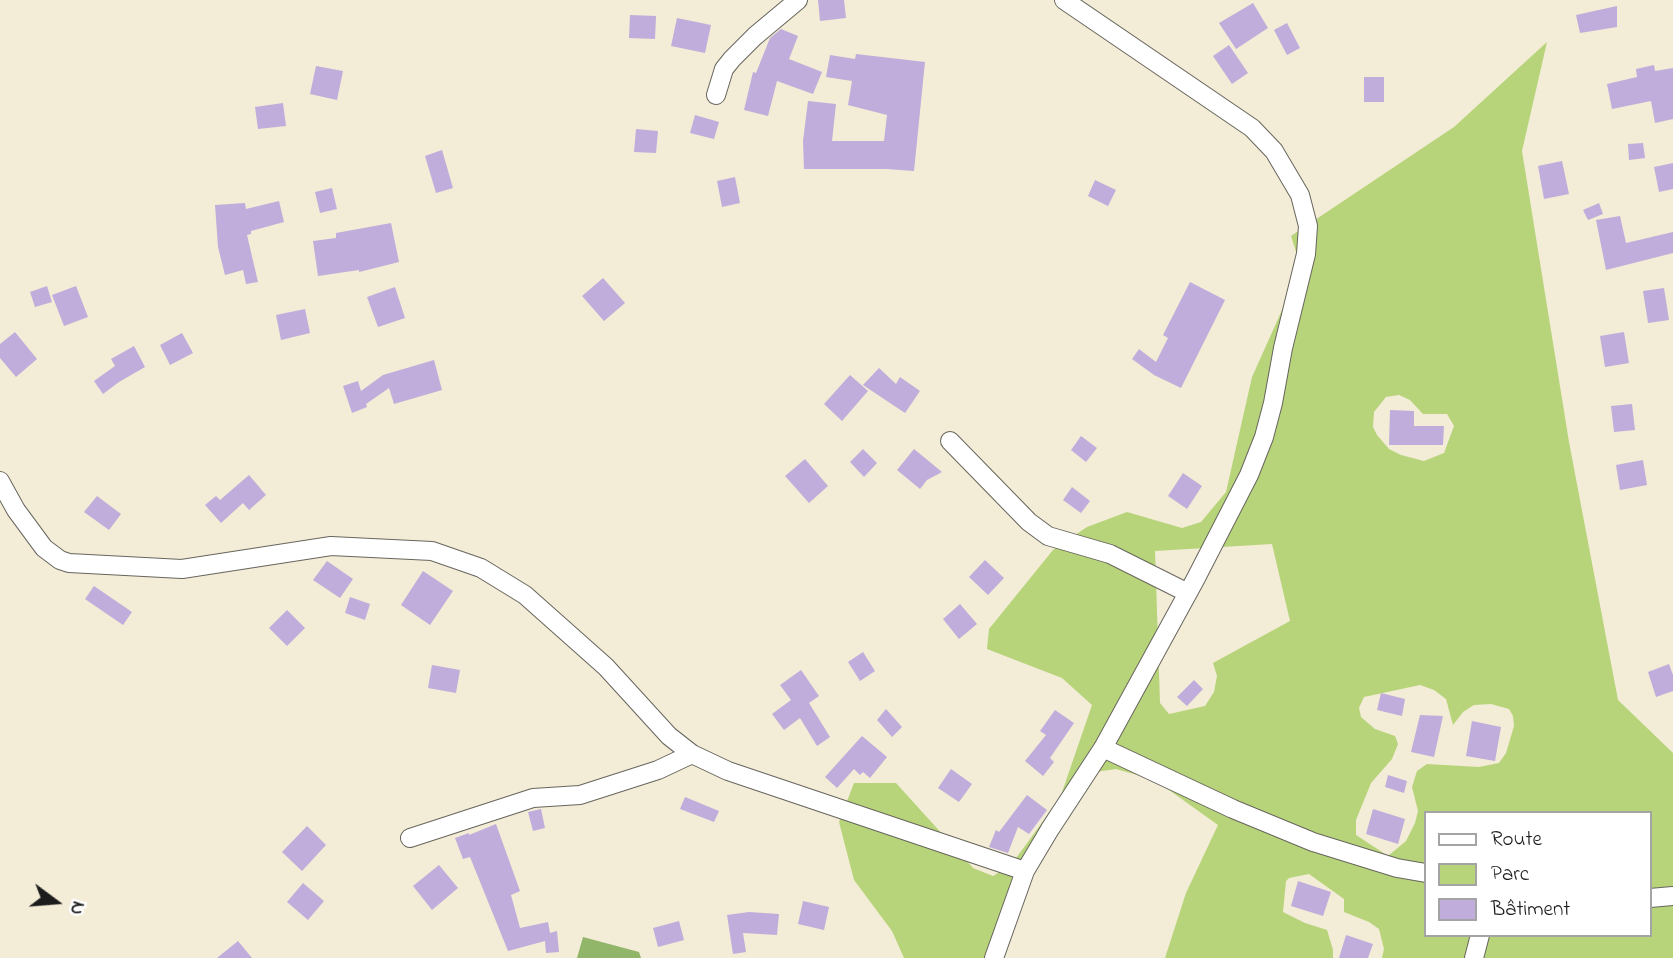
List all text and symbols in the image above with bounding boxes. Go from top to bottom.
legend [1424,811,1652,937]
text: Route [1491,825,1542,855]
text: Parc [1491,860,1529,890]
north arrow [21,867,91,937]
text: Bâtiment [1491,895,1570,925]
text: N [62,898,91,918]

